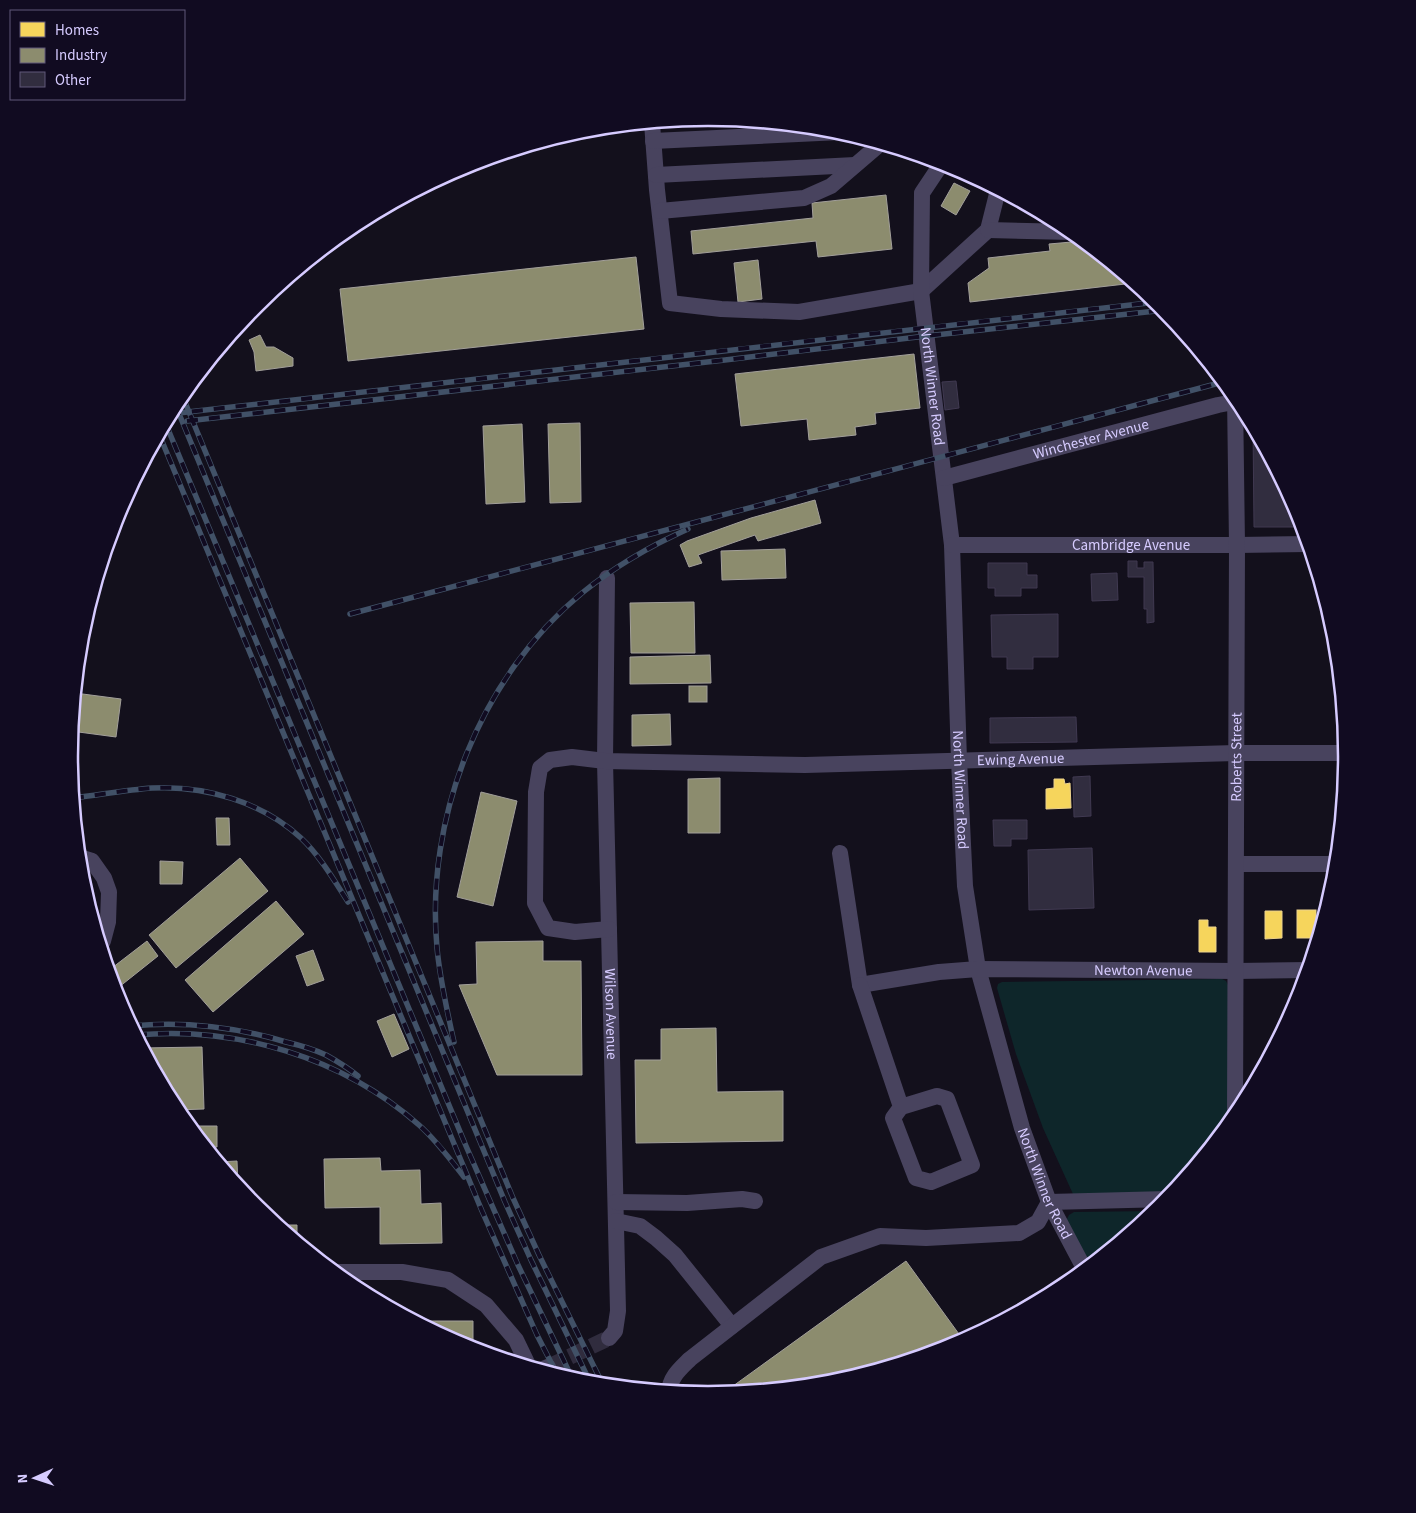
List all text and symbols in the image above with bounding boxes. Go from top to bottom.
legend [10,10,185,100]
text: Homes [55,20,99,41]
text: Industry [55,45,107,66]
text: Other [55,70,92,91]
street label: North Winner Road [914,326,950,447]
street label: Winchester Avenue [1031,414,1151,465]
street label: Cambridge Avenue [1072,535,1190,556]
street label: Roberts Street [1226,712,1247,802]
street label: North Winner Road [947,730,973,850]
street label: Ewing Avenue [977,748,1065,771]
street label: Newton Avenue [1094,960,1193,982]
street label: Wilson Avenue [599,968,622,1060]
street label: North Winner Road [1012,1125,1077,1243]
north arrow [10,1453,60,1503]
text: N [13,1473,33,1484]

